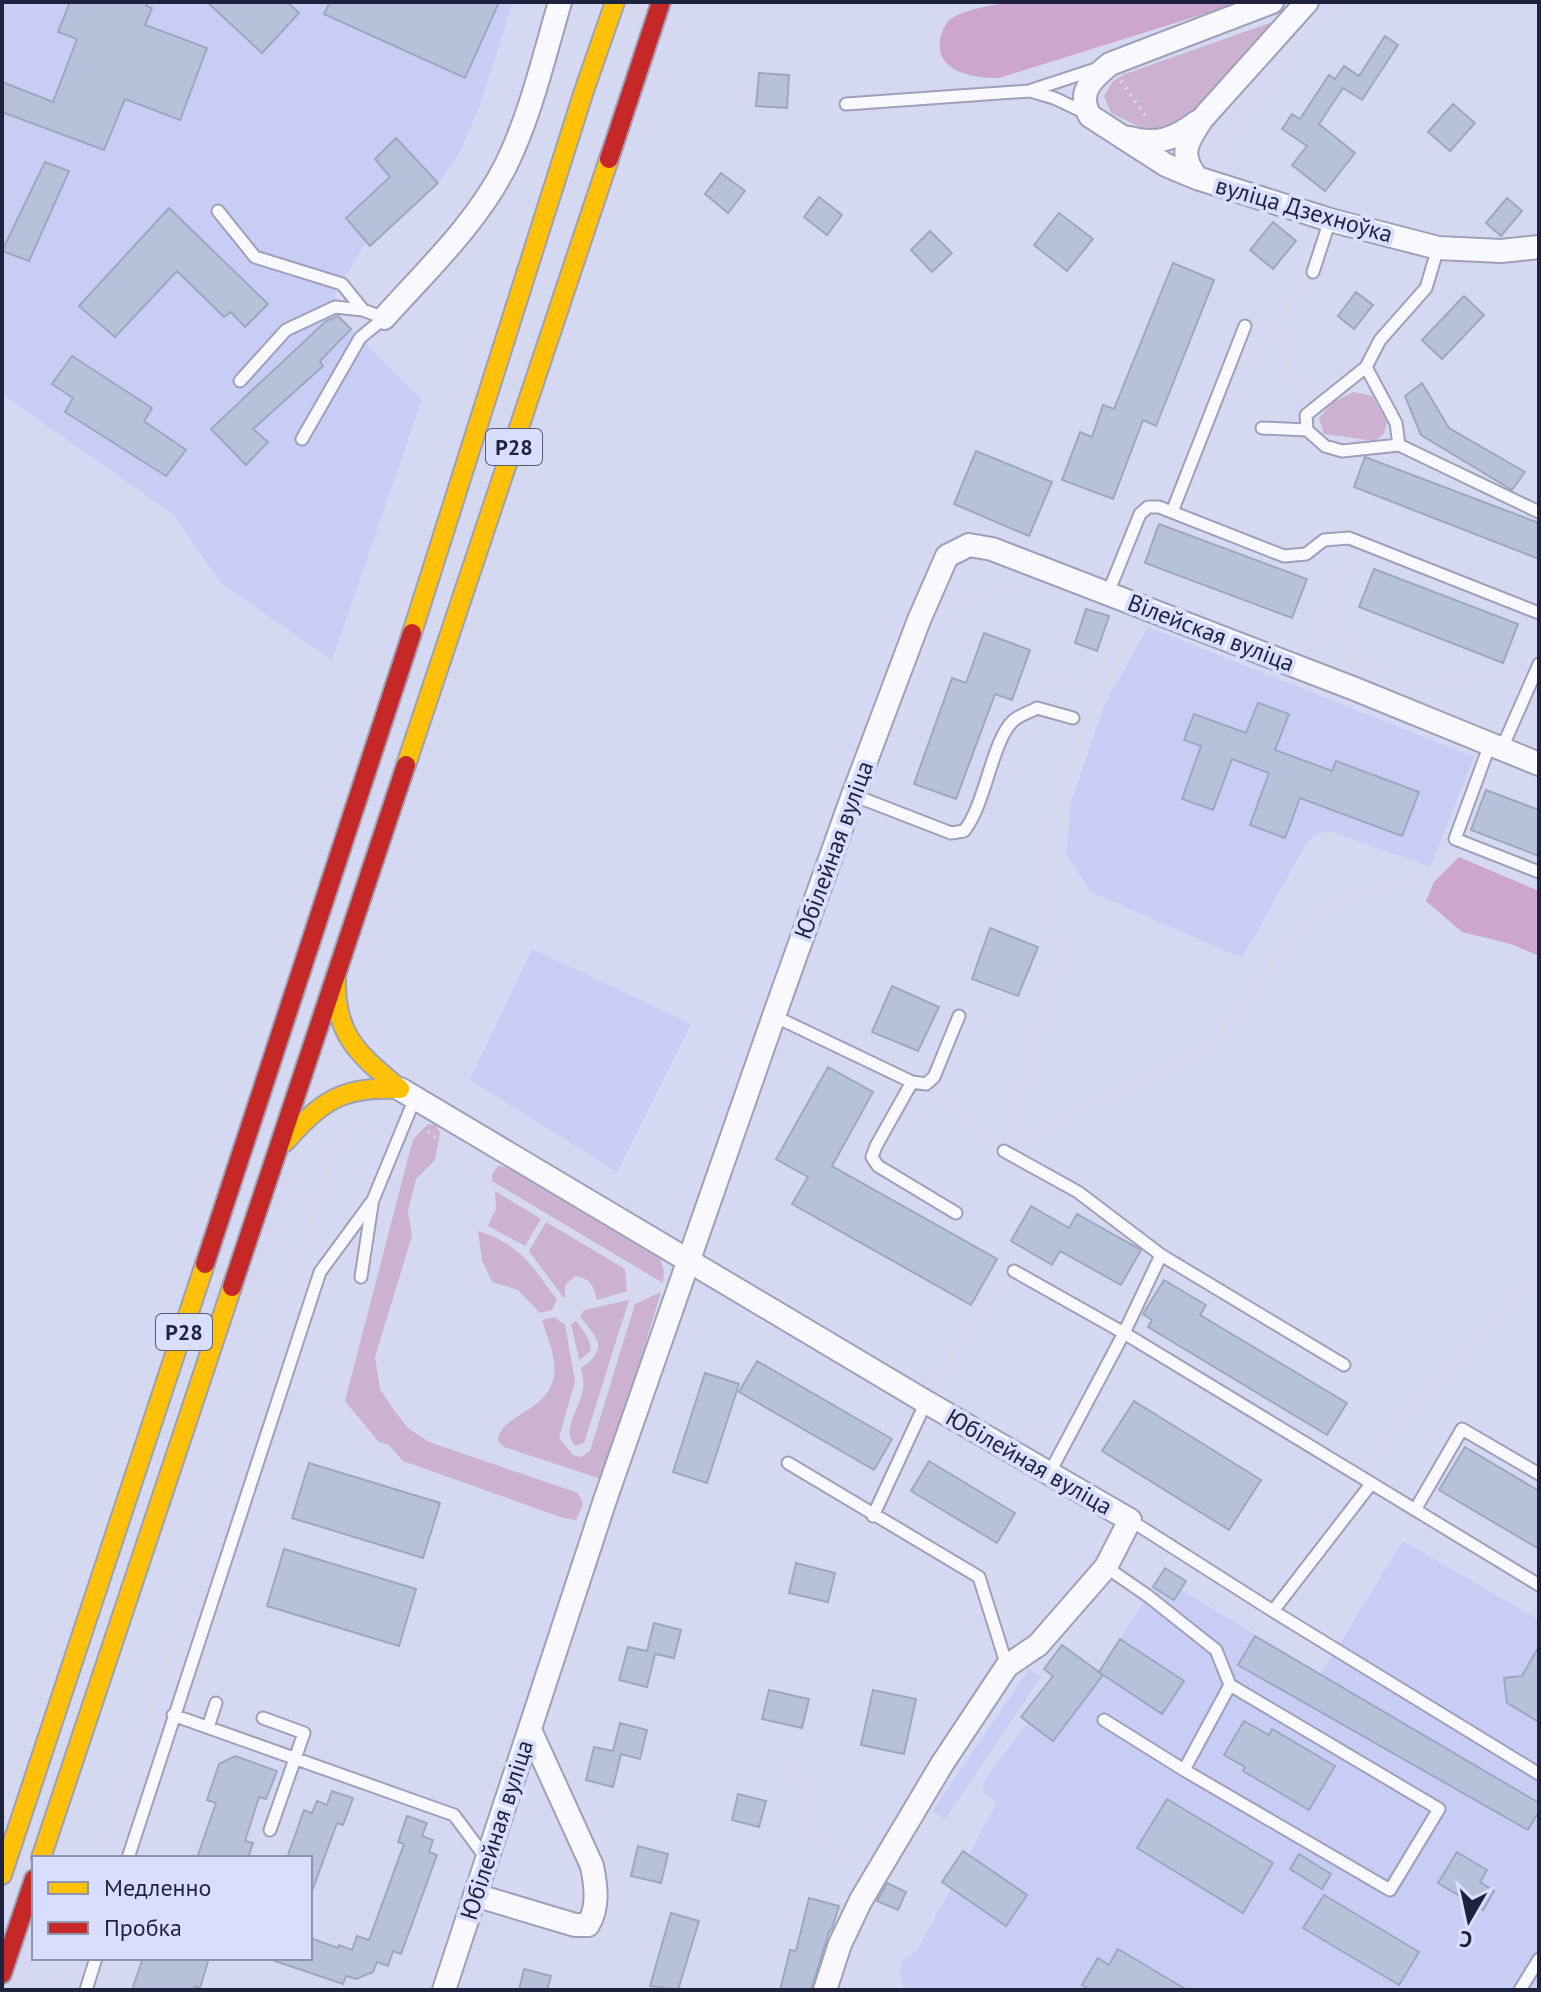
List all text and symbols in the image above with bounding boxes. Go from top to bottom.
street label: вуліца Дзехноўка [1212,169,1396,250]
road number: Р28 [486,429,542,465]
street label: Вілейская вуліца [1123,586,1299,679]
street label: Юбілейная вуліца [787,757,880,943]
road number: Р28 [156,1314,212,1350]
street label: Юбілейная вуліца [940,1401,1118,1522]
street label: Юбілейная вуліца [453,1736,540,1924]
legend [32,1856,312,1960]
text: Медленно [104,1872,211,1903]
north arrow [1429,1880,1509,1960]
text: Пробка [104,1912,182,1943]
text: С [1458,1925,1474,1955]

